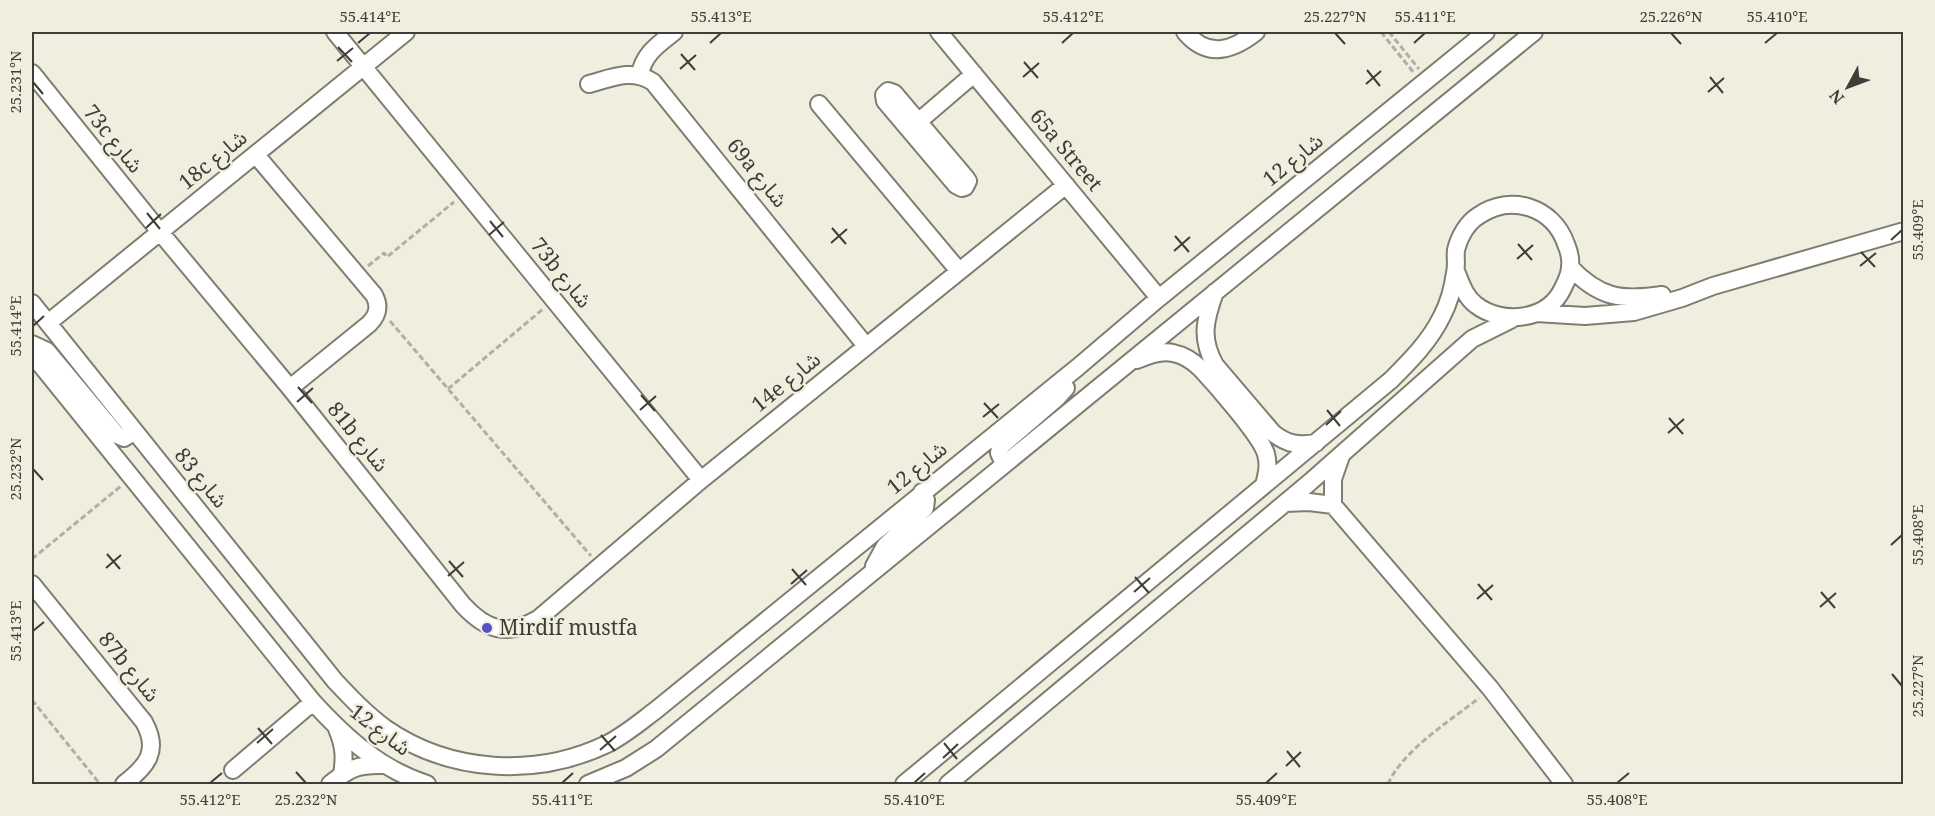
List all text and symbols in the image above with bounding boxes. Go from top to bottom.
text: 55.414°E [339,6,401,26]
text: 55.413°E [690,6,752,26]
text: 55.412°E [1042,6,1104,26]
text: 25.227°N [1303,6,1367,26]
text: 55.411°E [1394,6,1456,26]
text: 25.226°N [1639,6,1703,26]
text: 55.410°E [1746,6,1808,26]
text: 25.231°N [5,50,25,114]
north arrow [1818,57,1878,117]
text: N [1824,85,1849,109]
street label: 73c شارع [76,98,150,180]
street label: 65a Street [1024,102,1109,196]
street label: 18c شارع [172,123,254,197]
street label: شارع 12 [1256,126,1330,194]
street label: 69a شارع [720,132,794,214]
text: 55.409°E [1907,199,1927,261]
street label: 73b شارع [523,231,599,315]
text: 55.414°E [5,295,25,357]
street label: 14e شارع [745,345,827,419]
street label: 81b شارع [320,395,396,479]
street label: شارع 12 [880,434,954,502]
text: 25.232°N [5,437,25,501]
street label: شارع 83 [167,441,235,515]
text: 55.408°E [1907,504,1927,566]
text: 55.413°E [5,600,25,662]
place label: Mirdif mustfa [499,613,638,641]
marker: Mirdif mustfa [480,621,494,635]
street label: 87b شارع [91,625,167,709]
text: 25.227°N [1907,654,1927,718]
street label: شارع 12 [343,697,417,763]
text: 55.412°E [179,789,241,809]
text: 25.232°N [274,789,338,809]
text: 55.411°E [531,789,593,809]
text: 55.410°E [883,789,945,809]
text: 55.409°E [1235,789,1297,809]
text: 55.408°E [1586,789,1648,809]

